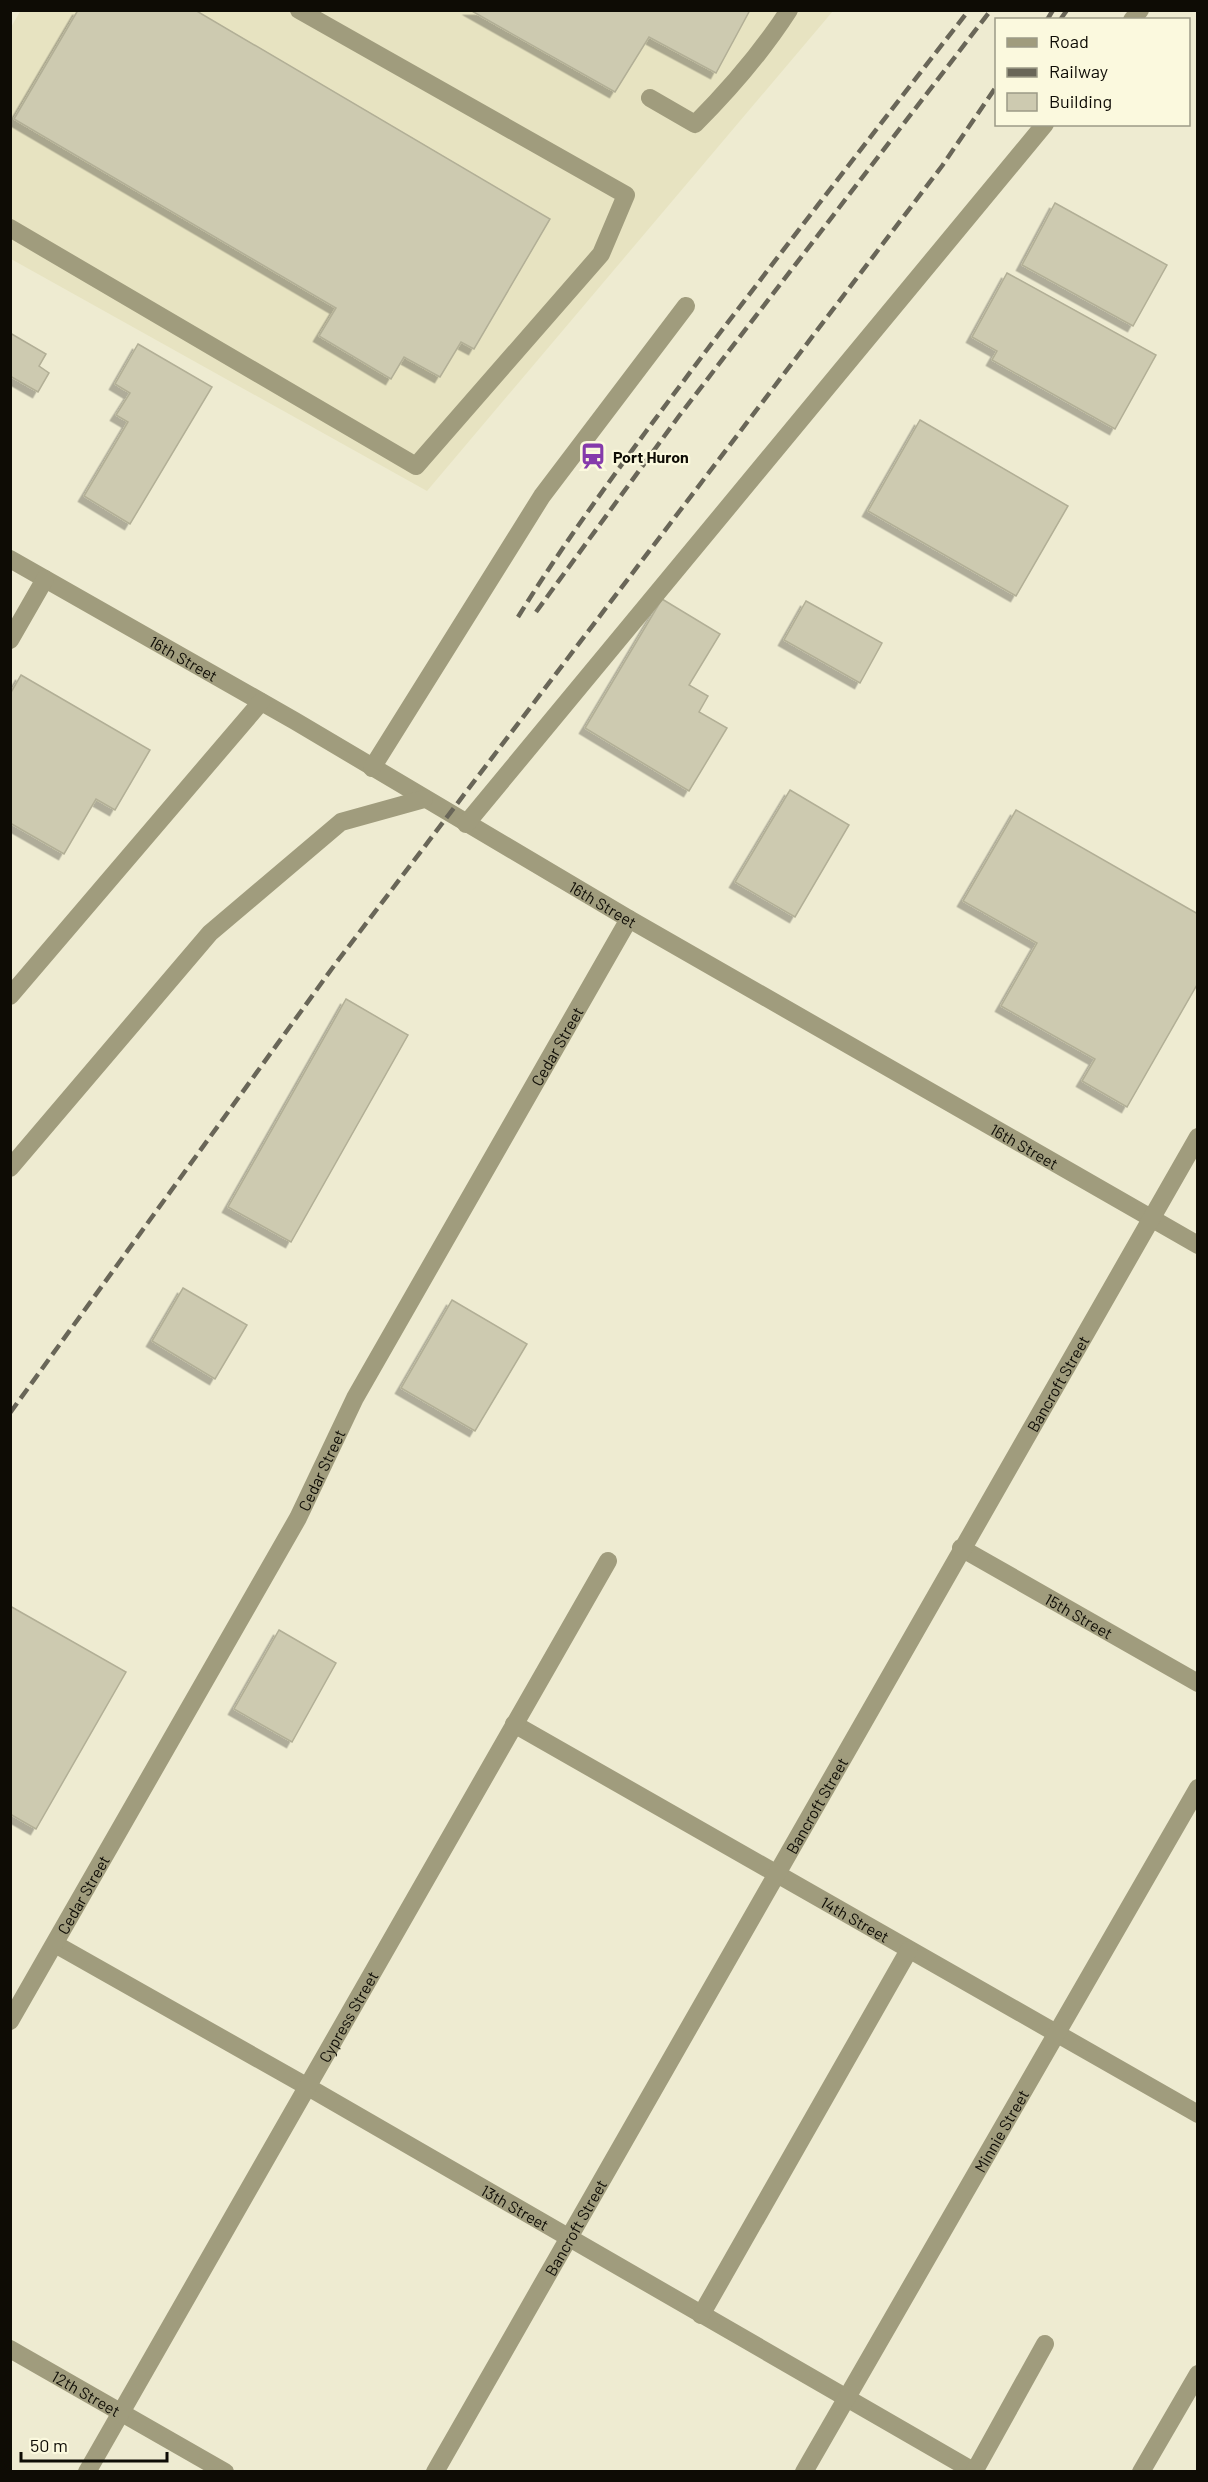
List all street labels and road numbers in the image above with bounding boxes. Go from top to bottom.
street label: 16th Street [146,631,221,685]
street label: 16th Street [566,876,640,931]
street label: Cedar Street [526,1003,586,1089]
street label: 16th Street [987,1119,1062,1173]
street label: Bancroft Street [1022,1332,1092,1435]
street label: Cedar Street [293,1426,348,1514]
street label: 15th Street [1042,1588,1117,1642]
street label: Bancroft Street [781,1754,851,1857]
street label: Cedar Street [52,1851,113,1937]
street label: 14th Street [818,1892,893,1946]
street label: Cypress Street [314,1967,381,2065]
street label: Minnie Street [969,2086,1032,2175]
street label: Bancroft Street [540,2176,610,2279]
street label: 13th Street [478,2180,553,2234]
street label: 12th Street [49,2366,124,2420]

